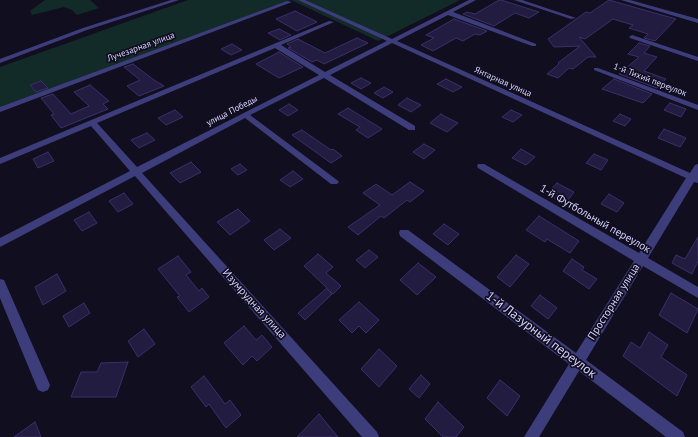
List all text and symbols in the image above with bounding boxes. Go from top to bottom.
street label: Лучезарная улица [106,30,176,64]
street label: 1-й Тихий переулок [612,61,688,99]
street label: Янтарная улица [473,64,533,100]
street label: улица Победы [205,93,259,129]
street label: 1-й Футбольный переулок [537,182,653,256]
street label: Просторная улица [585,261,643,343]
street label: Изумрудная улица [219,267,289,341]
street label: 1-й Лазурный переулок [483,288,599,382]

